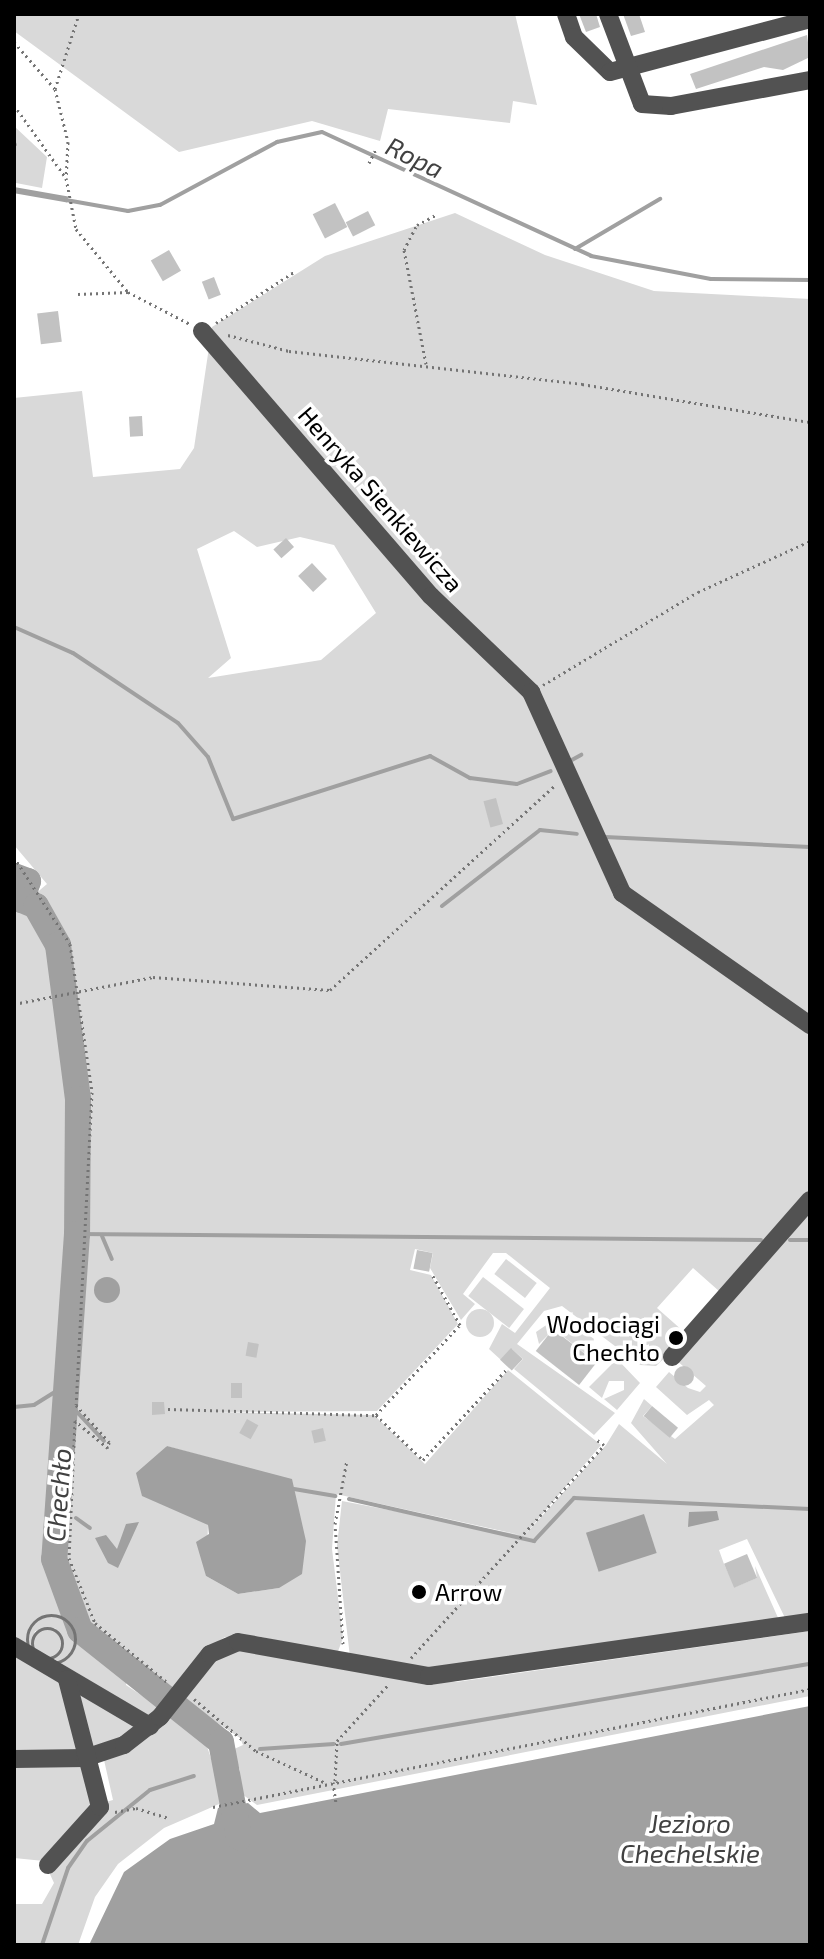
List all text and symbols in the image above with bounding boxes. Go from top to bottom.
water label: Ropa [381,130,449,184]
street label: Henryka Sienkiewicza [293,400,469,598]
place label: Wodociągi Chechło [546,1310,660,1366]
marker: Wodociągi Chechło [667,1329,685,1347]
water label: Chechło [39,1447,77,1543]
place label: Arrow [435,1578,502,1606]
marker: Arrow [410,1583,428,1601]
water label: Jezioro Chechelskie [620,1807,760,1868]

